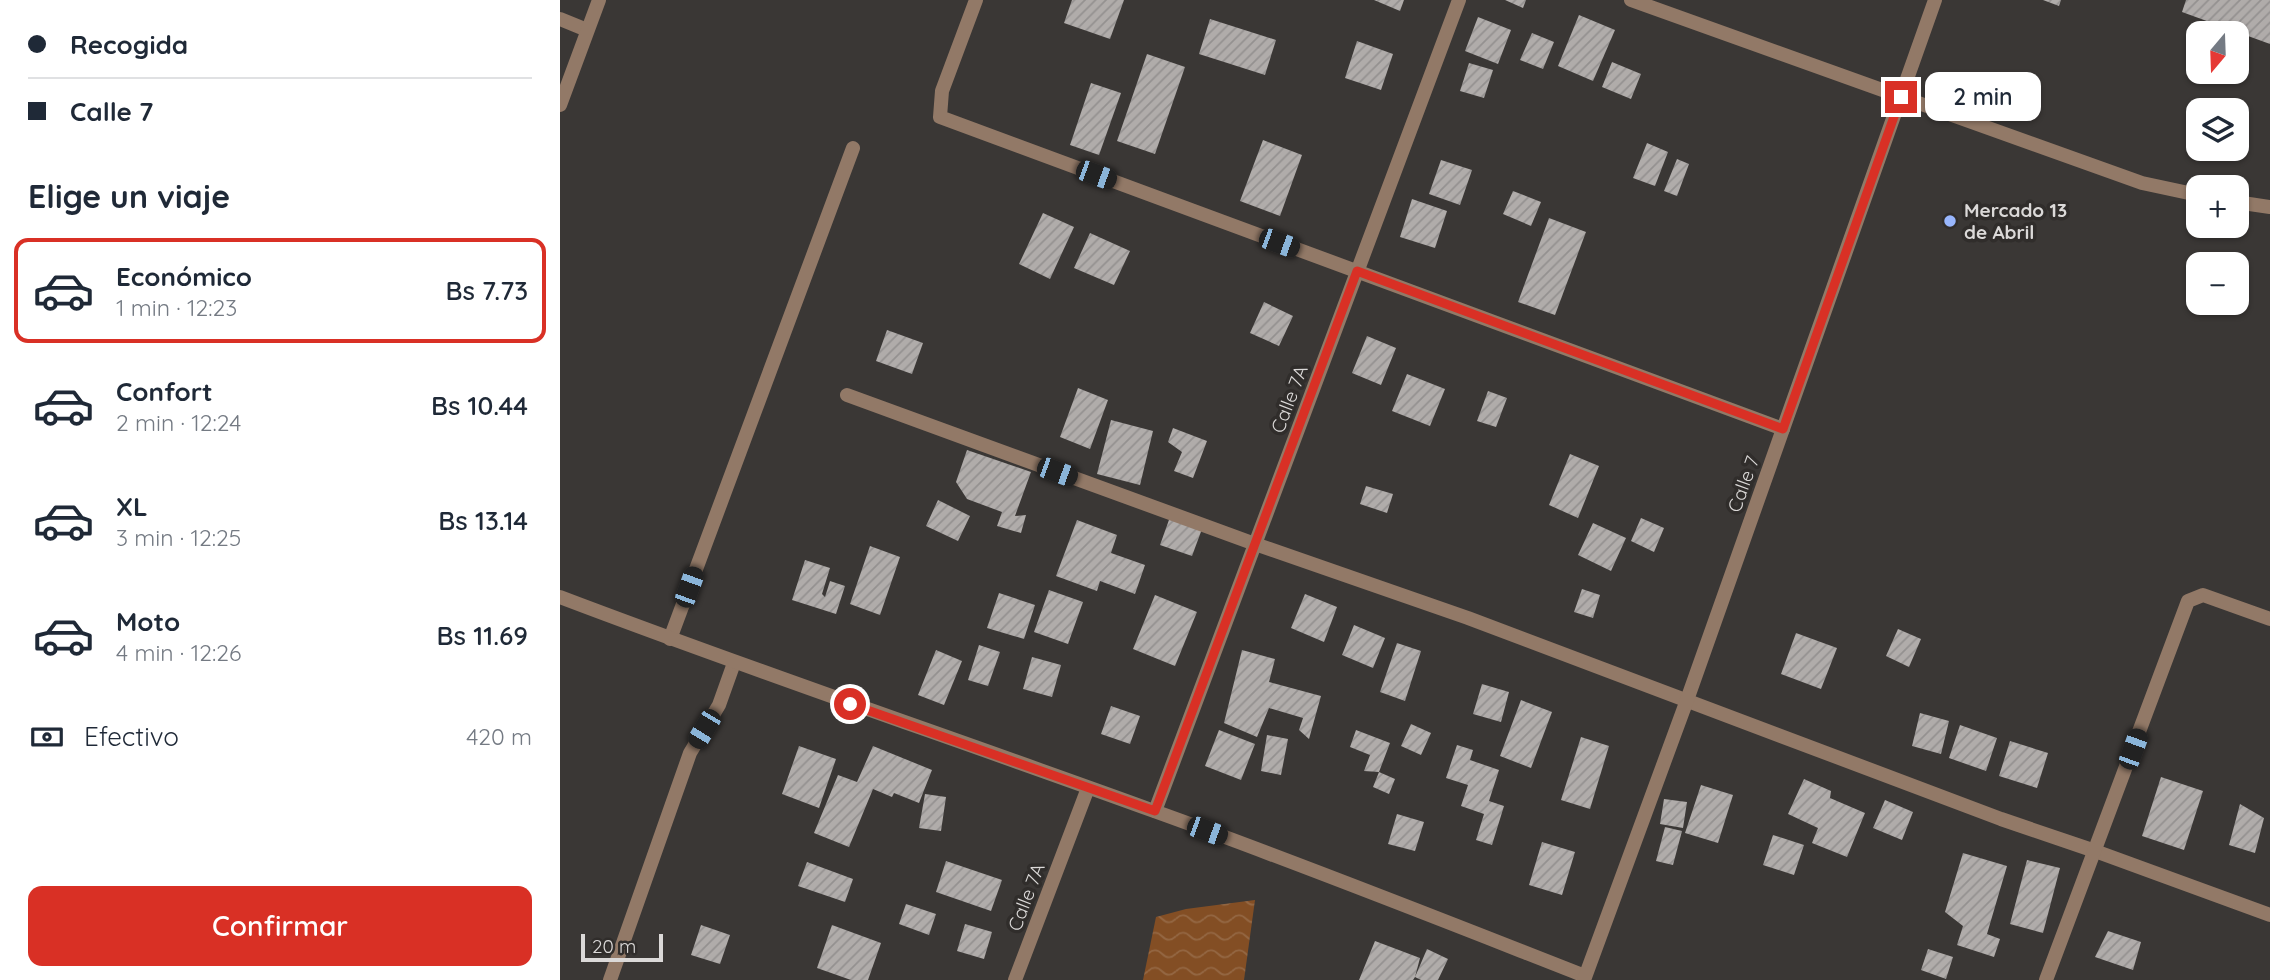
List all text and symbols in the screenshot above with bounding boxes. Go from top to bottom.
north arrow [2186,21,2249,84]
map controls [2186,21,2249,315]
text: Recogida [70,28,188,61]
callout: 2 min [1926,72,2041,122]
route end [1885,81,1917,113]
text: 2 min [1953,82,2013,111]
text: Calle 7 [70,95,153,128]
button: layers [2186,98,2249,161]
car [1073,158,1120,192]
button: + [2186,175,2249,238]
text: Elige un viaje [28,176,230,216]
place label: Mercado 13 de Abril [1964,198,2067,244]
marker: Mercado 13 de Abril [1942,213,1958,229]
car [1256,226,1303,260]
button: − [2186,252,2249,315]
icon: car [32,259,95,322]
text: Económico [116,260,252,293]
text: Bs 7.73 [445,274,528,307]
text: 1 min · 12:23 [116,293,237,322]
street label: Calle 7A [1265,362,1313,436]
icon: car [32,374,95,437]
text: Confort [116,375,213,408]
text: Bs 10.44 [431,389,528,422]
text: 2 min · 12:24 [116,408,241,437]
street label: Calle 7 [1722,452,1764,515]
car [1034,455,1081,489]
icon: car [32,489,95,552]
text: XL [116,490,148,523]
text: Bs 13.14 [438,504,528,537]
text: 3 min · 12:25 [116,523,241,552]
car [672,564,707,610]
icon: car [32,604,95,667]
text: Moto [116,605,180,638]
text: Bs 11.69 [437,619,528,652]
text: 4 min · 12:26 [116,638,241,667]
route start [834,688,866,720]
car [685,706,724,752]
icon: cash [28,718,66,756]
text: Efectivo [84,720,179,753]
text: 420 m [466,722,532,751]
car [2116,726,2151,772]
car [1184,814,1231,848]
street label: Calle 7A [1002,860,1050,934]
button: Confirmar [28,886,532,966]
scale bar [581,931,663,963]
text: 20 m [592,934,636,958]

